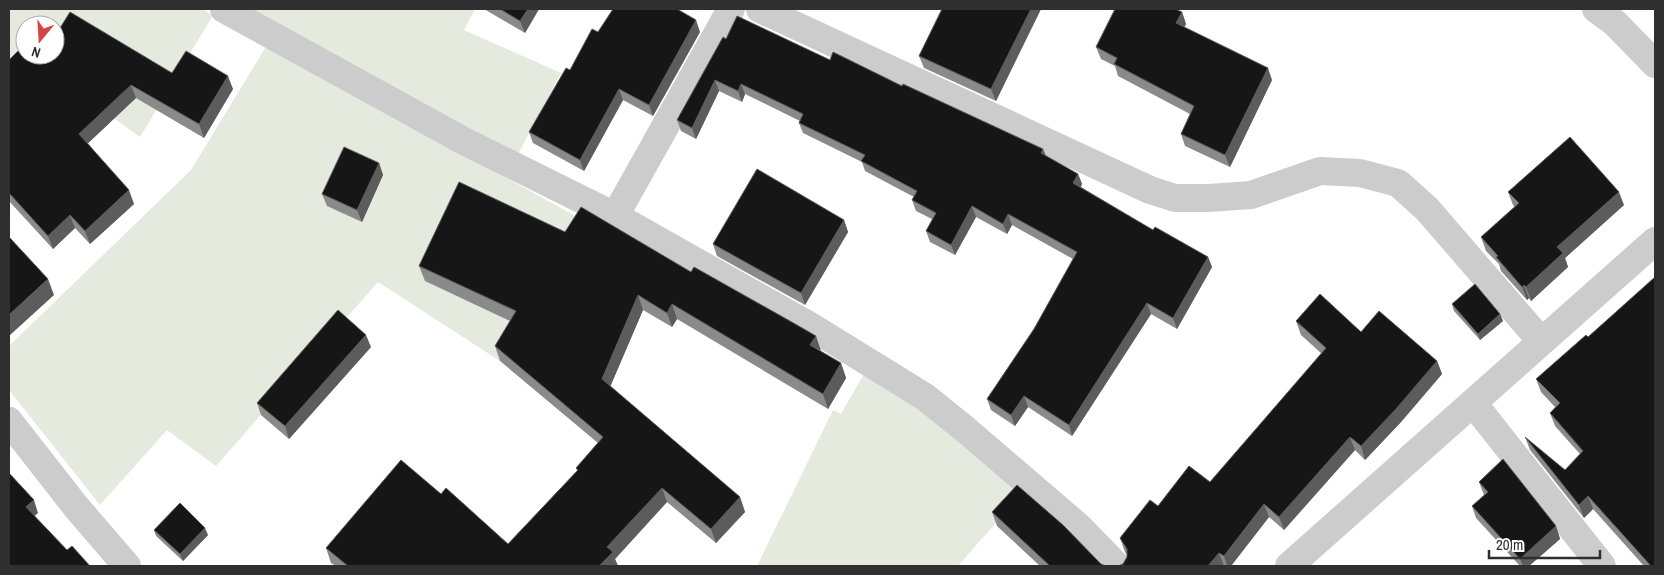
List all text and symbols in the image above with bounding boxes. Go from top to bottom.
north arrow [15,15,65,65]
text: N [29,43,43,62]
scale bar [1489,528,1600,560]
text: 20 m [1496,534,1523,555]

